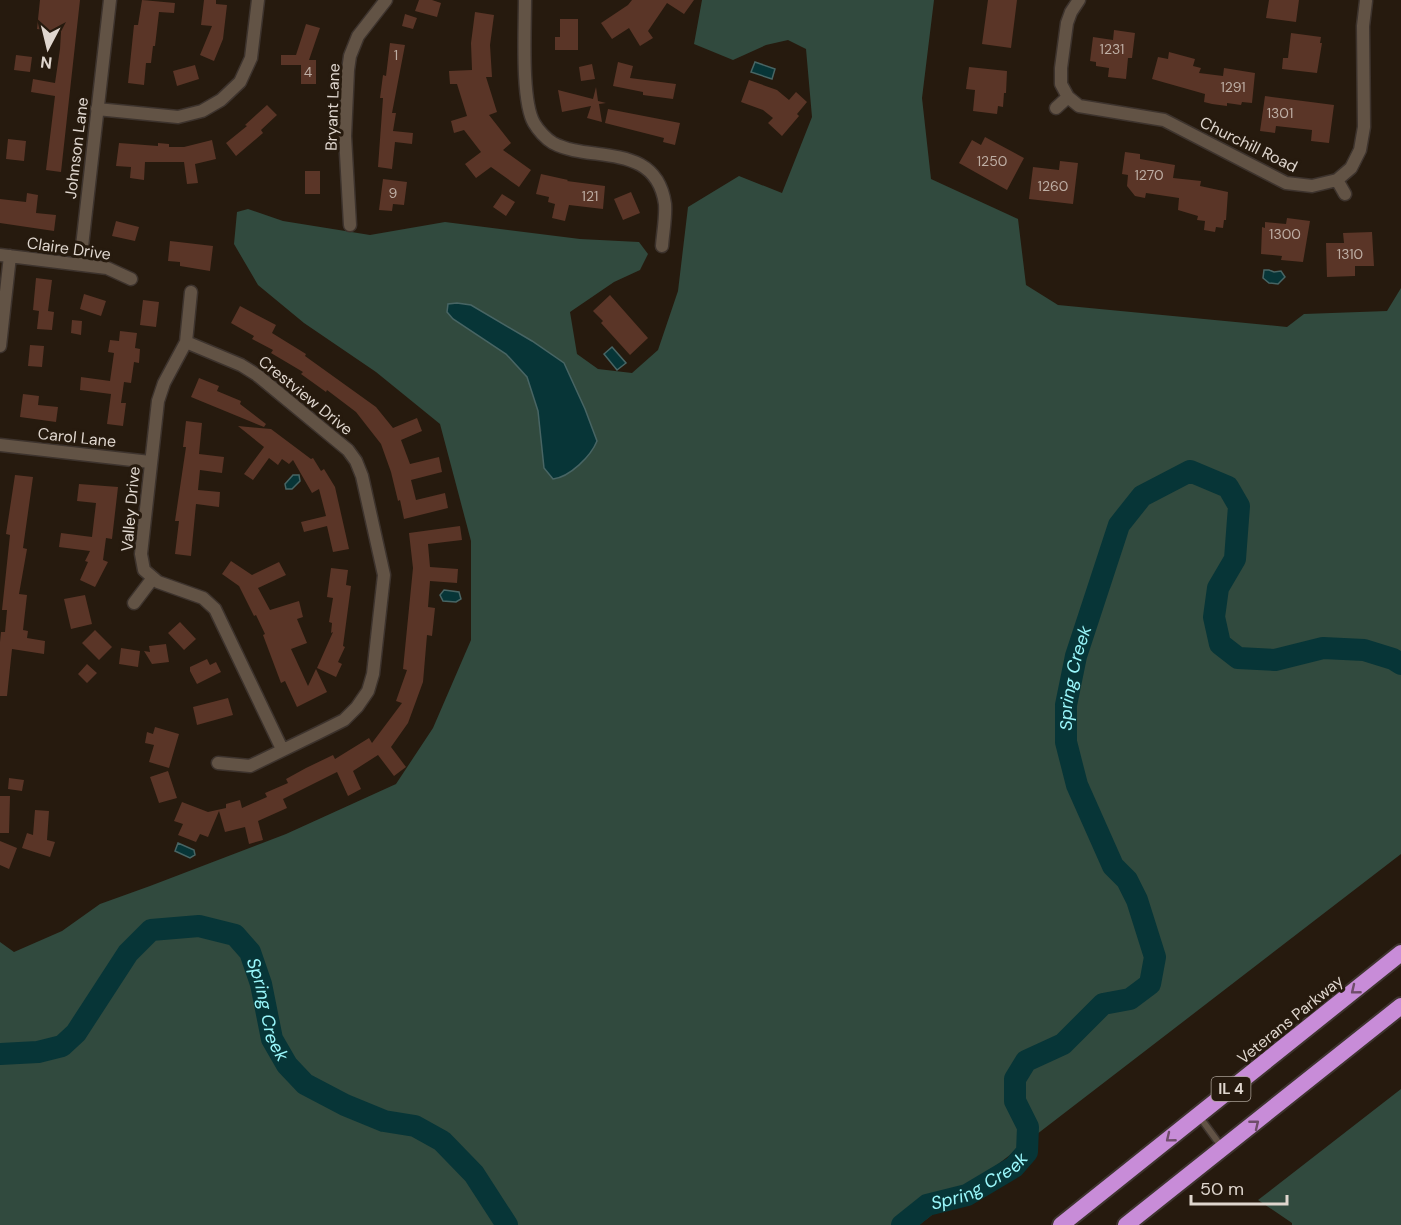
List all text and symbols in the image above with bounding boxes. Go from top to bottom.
north arrow [18,18,78,78]
house number: 1231 [1100,40,1124,58]
house number: 1 [394,46,398,64]
text: N [39,51,53,74]
house number: 4 [304,63,313,81]
street label: Bryant Lane [320,63,345,151]
house number: 1291 [1220,78,1246,96]
street label: Johnson Lane [60,96,93,200]
house number: 1301 [1267,104,1293,122]
street label: Churchill Road [1196,112,1301,177]
house number: 1250 [977,152,1007,170]
house number: 1270 [1134,166,1164,184]
house number: 1260 [1038,177,1068,195]
house number: 9 [389,184,398,202]
house number: 121 [582,187,598,205]
house number: 1300 [1269,225,1301,243]
street label: Claire Drive [26,232,112,265]
house number: 1310 [1337,245,1363,263]
street label: Crestview Drive [254,351,357,440]
street label: Carol Lane [37,423,117,452]
street label: Valley Drive [116,466,145,553]
water label: Spring Creek [1054,622,1097,731]
water label: Spring Creek [241,954,295,1066]
street label: Veterans Parkway [1233,970,1348,1069]
one-way arrow [1351,982,1362,993]
road number: IL 4 [1212,1077,1250,1101]
one-way arrow [1248,1120,1259,1131]
one-way arrow [1166,1130,1177,1141]
water label: Spring Creek [928,1147,1034,1216]
scale bar [1191,1168,1287,1206]
text: 50 m [1200,1177,1244,1201]

